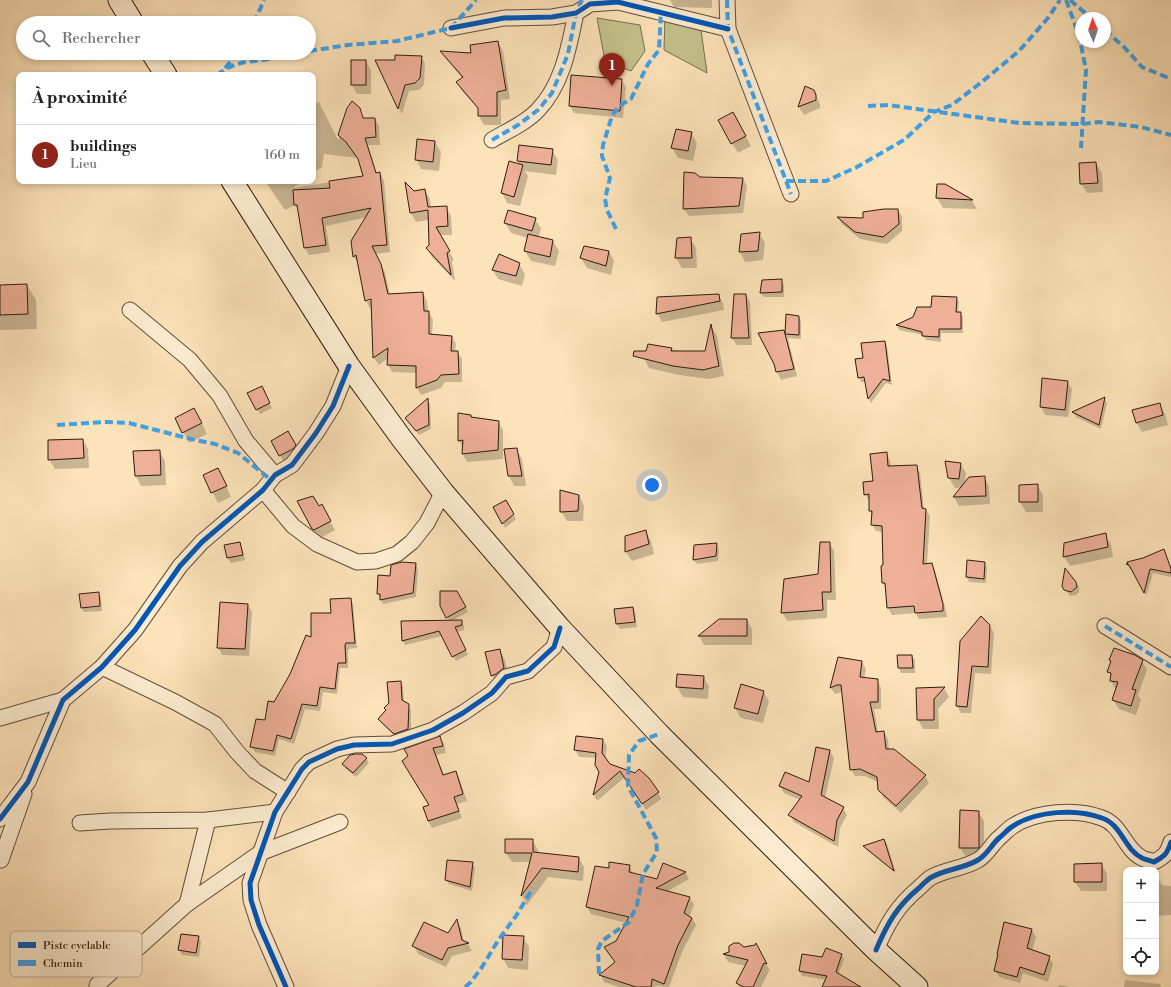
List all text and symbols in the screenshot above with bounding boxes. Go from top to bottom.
north arrow [1075,12,1111,48]
search box [16,16,316,60]
icon: search [30,27,52,49]
text: Rechercher [62,29,141,48]
pin: 1 [599,53,625,86]
text: À proximité [32,87,127,109]
text: buildings [70,137,137,156]
text: 1 [42,147,48,163]
text: 160 m [264,147,300,163]
text: Lieu [70,156,97,172]
your location [642,475,662,495]
map controls [1123,867,1159,975]
button: + [1123,867,1159,903]
button: − [1123,903,1159,939]
legend [10,931,142,977]
text: Piste cyclable [43,939,111,953]
button: locate [1123,939,1159,975]
text: Chemin [43,957,83,971]

